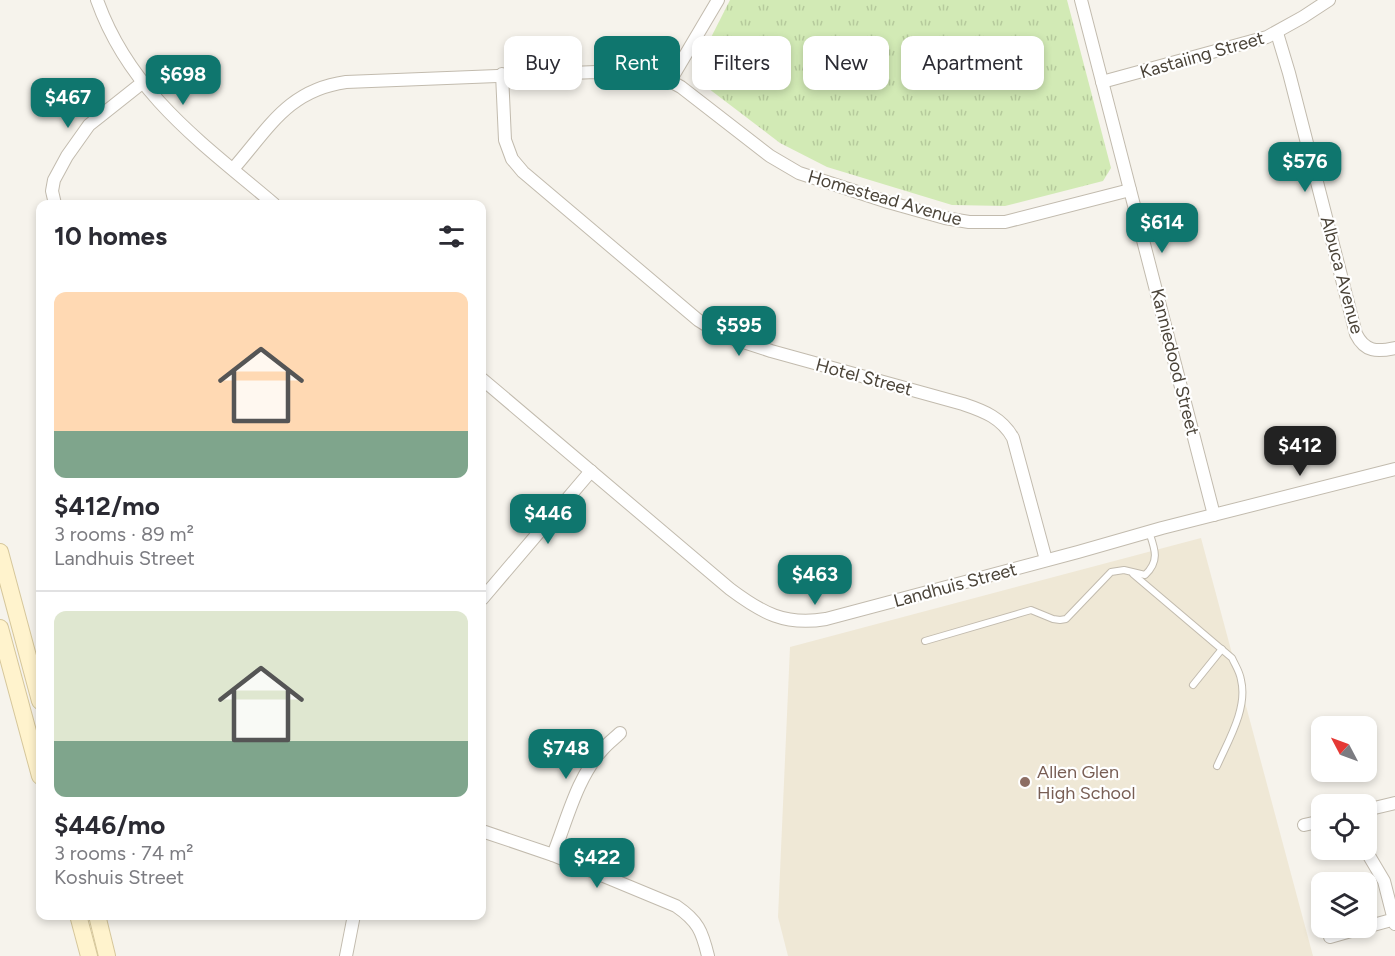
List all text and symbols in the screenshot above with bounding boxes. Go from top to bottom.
street label: Kastaiing Street [1137,27,1267,83]
chip: Buy [504,36,582,90]
chip: Rent [594,36,680,90]
chip: Filters [692,36,791,90]
chip: New [803,36,889,90]
chip: Apartment [901,36,1044,90]
pin: $698 [147,55,219,106]
text: $698 [160,62,206,86]
pin: $467 [32,78,104,129]
text: $467 [45,85,91,109]
pin: $576 [1269,142,1341,193]
text: $576 [1282,149,1328,173]
street label: Homestead Avenue [805,165,965,231]
pin: $614 [1126,203,1198,254]
text: $614 [1140,210,1184,234]
street label: Albuca Avenue [1316,214,1368,336]
text: 10 homes [54,220,167,252]
icon: filters [435,220,468,253]
street label: Kanniedood Street [1146,286,1204,438]
pin: $595 [703,306,775,357]
text: $595 [716,313,762,337]
icon: home [207,331,315,439]
street label: Hotel Street [813,354,915,401]
pin: $412 [1264,426,1336,477]
text: $412 [1278,433,1322,457]
text: $412/mo [54,490,160,522]
pin: $446 [512,494,584,545]
text: $446 [524,501,572,525]
text: 3 rooms · 89 m² [54,522,194,546]
text: Landhuis Street [54,546,195,570]
pin: $463 [779,555,851,606]
street label: Landhuis Street [891,558,1019,612]
text: $463 [792,562,838,586]
icon: home [207,650,315,758]
north arrow [1311,716,1377,782]
map controls [1311,716,1377,938]
pin: $748 [530,729,602,780]
text: $748 [542,736,590,760]
place label: Allen Glen High School [1037,761,1135,804]
marker: Allen Glen High School [1018,775,1032,789]
button: locate [1311,794,1377,860]
text: $446/mo [54,809,165,841]
pin: $422 [561,838,633,889]
text: 3 rooms · 74 m² [54,841,193,865]
text: $422 [574,845,620,869]
text: Koshuis Street [54,865,184,889]
button: layers [1311,872,1377,938]

